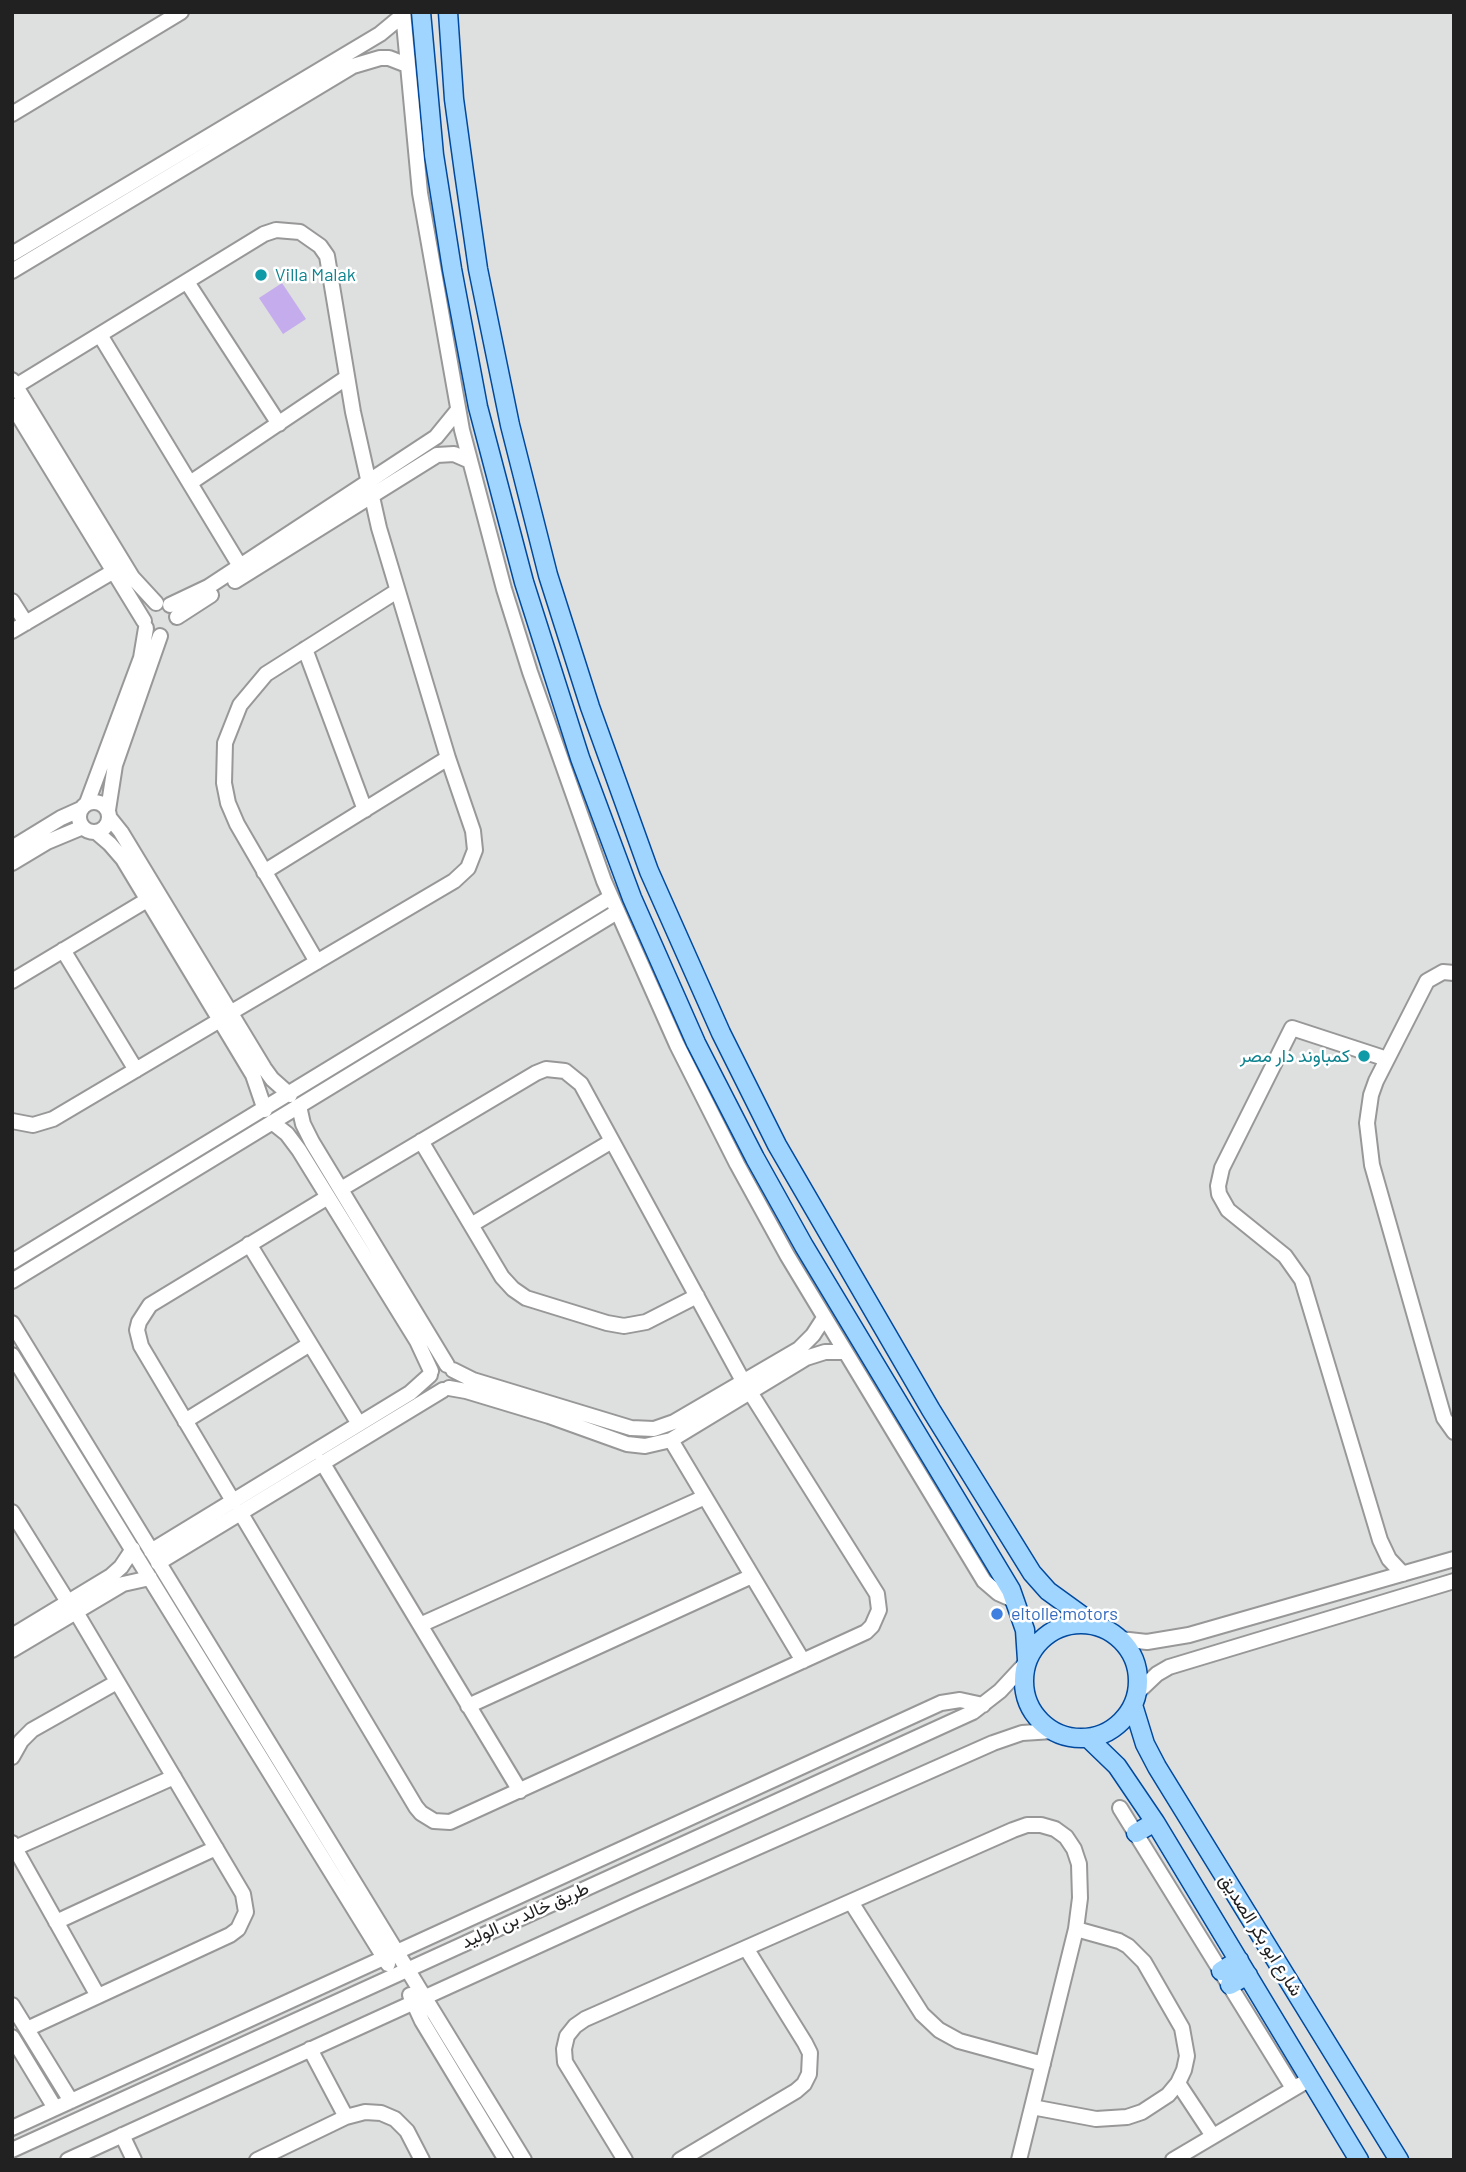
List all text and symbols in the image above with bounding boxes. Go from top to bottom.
place label: Villa Malak [275,264,356,286]
marker: Villa Malak [253,267,269,283]
place label: كمباوند دار مصر [1240,1045,1350,1067]
marker: كمباوند دار مصر [1356,1048,1372,1064]
place label: eltolle motors [1011,1603,1118,1625]
marker: eltolle motors [989,1606,1005,1622]
street label: شارع ابو بكر الصديق [1215,1870,1307,2000]
street label: طريق خالد بن الوليد [458,1877,592,1953]

